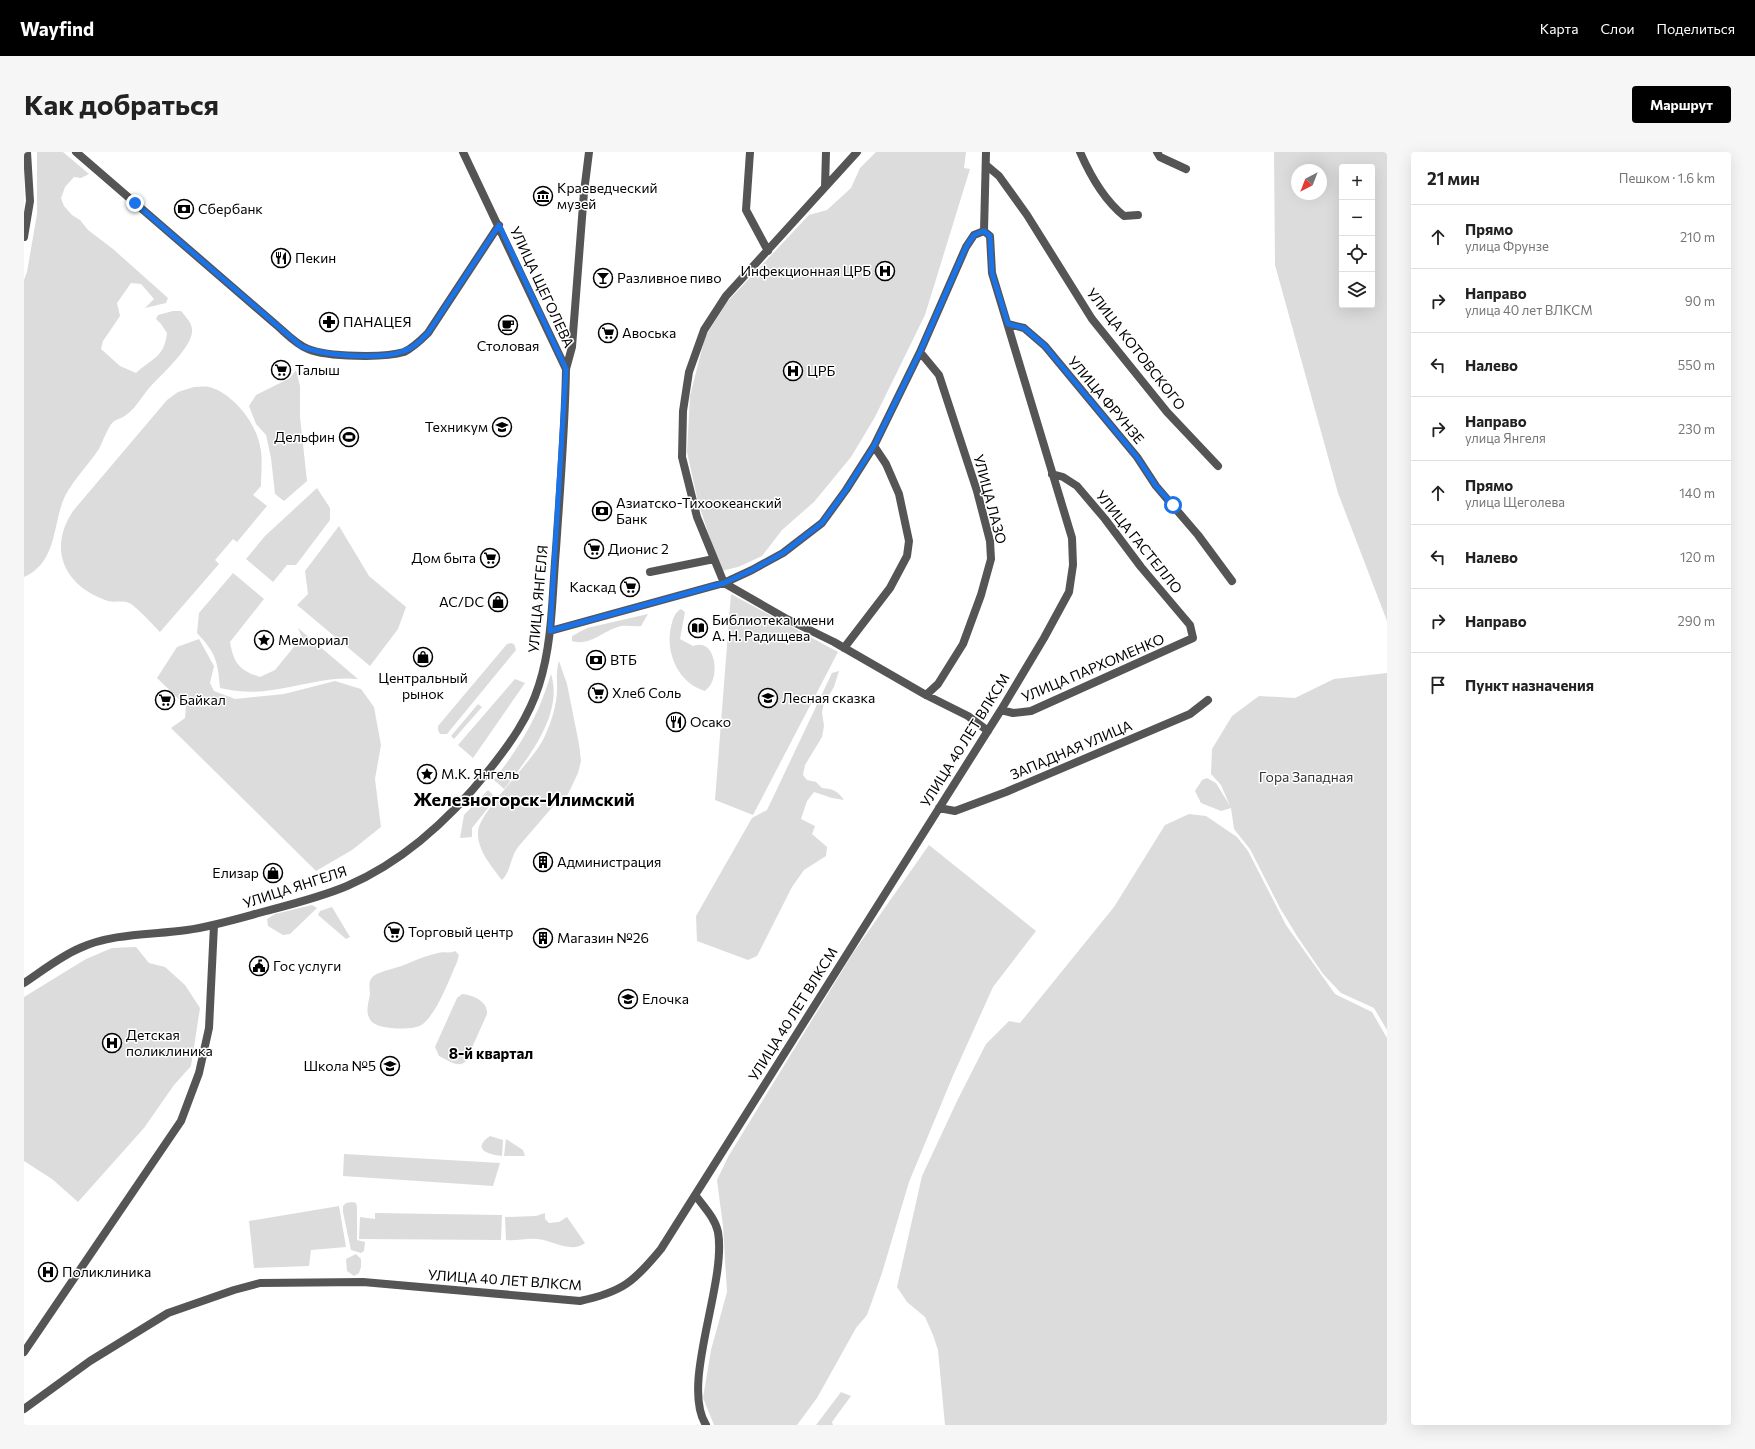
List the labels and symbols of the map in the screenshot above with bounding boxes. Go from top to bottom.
north arrow [1291,164,1327,200]
place label: Краеведческий музей [557,179,657,212]
museum icon: Краеведческий музей [532,185,554,207]
route end [126,194,144,212]
bank icon: Сбербанк [173,198,195,220]
place label: Сбербанк [198,200,263,217]
street label: УЛИЦА ЩЕГОЛЕВА [507,223,578,350]
restaurant icon: Пекин [270,247,292,269]
place label: Пекин [295,249,336,266]
hospital icon: Инфекционная ЦРБ [874,260,896,282]
place label: Инфекционная ЦРБ [741,262,871,279]
bar icon: Разливное пиво [592,267,614,289]
place label: Разливное пиво [617,269,722,286]
street label: УЛИЦА КОТОВСКОГО [1083,284,1189,413]
pharmacy icon: ПАНАЦЕЯ [318,311,340,333]
place label: ПАНАЦЕЯ [343,313,412,330]
cafe icon: Столовая [497,314,519,336]
supermarket icon: Авоська [597,322,619,344]
place label: Авоська [622,324,676,341]
place label: Столовая [477,337,539,354]
street label: УЛИЦА ФРУНЗЕ [1065,352,1148,447]
supermarket icon: Талыш [270,359,292,381]
hospital icon: ЦРБ [782,360,804,382]
place label: Талыш [295,361,340,378]
place label: ЦРБ [807,362,835,379]
school or university icon: Техникум [491,416,513,438]
place label: Техникум [425,418,488,435]
sports icon: Дельфин [338,426,360,448]
place label: Дельфин [274,428,335,445]
street label: УЛИЦА ЛАЗО [970,452,1011,545]
street label: УЛИЦА ГАСТЕЛЛО [1093,487,1186,597]
place label: Азиатско-Тихоокеанский Банк [616,494,782,527]
route start [1164,496,1182,514]
bank icon: Азиатско-Тихоокеанский Банк [591,500,613,522]
supermarket icon: Дионис 2 [583,538,605,560]
place label: Дионис 2 [608,540,669,557]
street label: УЛИЦА ЯНГЕЛЯ [524,544,551,654]
supermarket icon: Дом быта [479,547,501,569]
place label: Дом быта [412,549,476,566]
supermarket icon: Каскад [619,576,641,598]
place label: Каскад [569,578,616,595]
shop icon: AC/DC [487,591,509,613]
place label: AC/DC [439,593,484,610]
place label: Библиотека имени А. Н. Радищева [712,611,834,644]
library icon: Библиотека имени А. Н. Радищева [687,617,709,639]
place icon: Мемориал [253,629,275,651]
street label: УЛИЦА ПАРХОМЕНКО [1019,630,1167,705]
place label: Мемориал [278,631,349,648]
shop icon: Центральный рынок [412,646,434,668]
bank icon: ВТБ [585,649,607,671]
place label: ВТБ [610,651,637,668]
place label: Центральный рынок [378,669,468,702]
street label: УЛИЦА 40 ЛЕТ ВЛКСМ [916,670,1013,810]
supermarket icon: Хлеб Соль [587,682,609,704]
place label: Хлеб Соль [612,684,681,701]
school or university icon: Лесная сказка [757,687,779,709]
supermarket icon: Байкал [154,689,176,711]
place label: Лесная сказка [782,689,875,706]
place label: Байкал [179,691,226,708]
restaurant icon: Осако [665,711,687,733]
place label: Осако [690,713,731,730]
street label: ЗАПАДНАЯ УЛИЦА [1007,716,1135,783]
place icon: М.К. Янгель [416,763,438,785]
place label: М.К. Янгель [441,765,519,782]
park label: Гора Западная [1259,768,1353,785]
district label: Железногорск-Илимский [413,788,635,810]
building icon: Администрация [532,851,554,873]
place label: Администрация [557,853,661,870]
street label: УЛИЦА ЯНГЕЛЯ [241,862,349,911]
shop icon: Елизар [262,862,284,884]
place label: Елизар [212,864,259,881]
supermarket icon: Торговый центр [383,921,405,943]
place label: Торговый центр [408,923,513,940]
building icon: Магазин №26 [532,927,554,949]
place label: Магазин №26 [557,929,649,946]
street label: УЛИЦА 40 ЛЕТ ВЛКСМ [744,944,841,1084]
public building icon: Гос услуги [248,955,270,977]
place label: Гос услуги [273,957,341,974]
school or university icon: Елочка [617,988,639,1010]
place label: Елочка [642,990,689,1007]
place label: Детская поликлиника [126,1026,213,1059]
hospital icon: Детская поликлиника [101,1032,123,1054]
district label: 8-й квартал [449,1044,533,1062]
school or university icon: Школа №5 [379,1055,401,1077]
place label: Школа №5 [303,1057,376,1074]
hospital icon: Поликлиника [37,1261,59,1283]
place label: Поликлиника [62,1263,151,1280]
street label: УЛИЦА 40 ЛЕТ ВЛКСМ [427,1266,583,1293]

